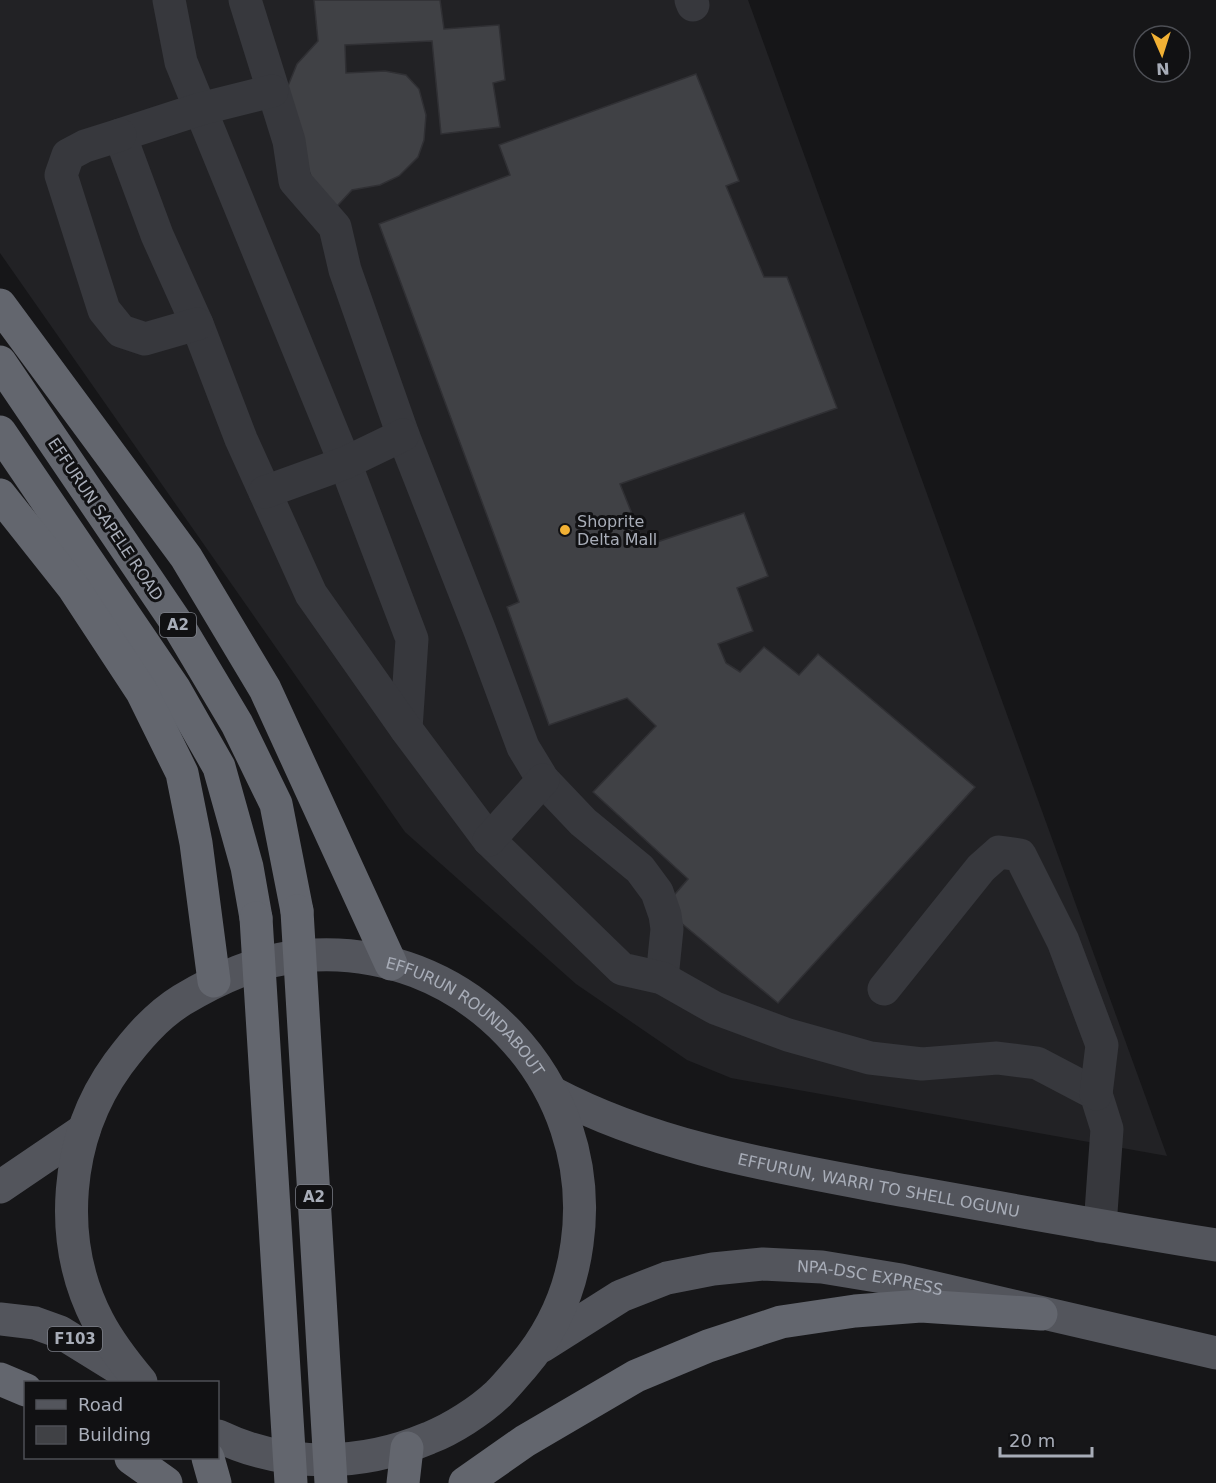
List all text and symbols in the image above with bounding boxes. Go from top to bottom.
north arrow [1132,24,1192,84]
text: N [1156,59,1170,78]
street label: EFFURUN SAPELE ROAD [44,434,167,604]
place label: Shoprite Delta Mall [577,512,657,549]
marker: Shoprite Delta Mall [558,523,572,537]
road number: A2 [160,613,196,637]
street label: EFFURUN ROUNDABOUT [384,953,548,1080]
street label: EFFURUN, WARRI TO SHELL OGUNU [736,1149,1021,1221]
road number: A2 [296,1185,332,1209]
street label: NPA-DSC EXPRESS [796,1257,945,1299]
road number: F103 [48,1327,102,1351]
legend [24,1381,219,1459]
text: Road [78,1394,123,1415]
scale bar [1000,1420,1092,1458]
text: Building [78,1424,151,1445]
text: 20 m [1009,1430,1055,1451]

